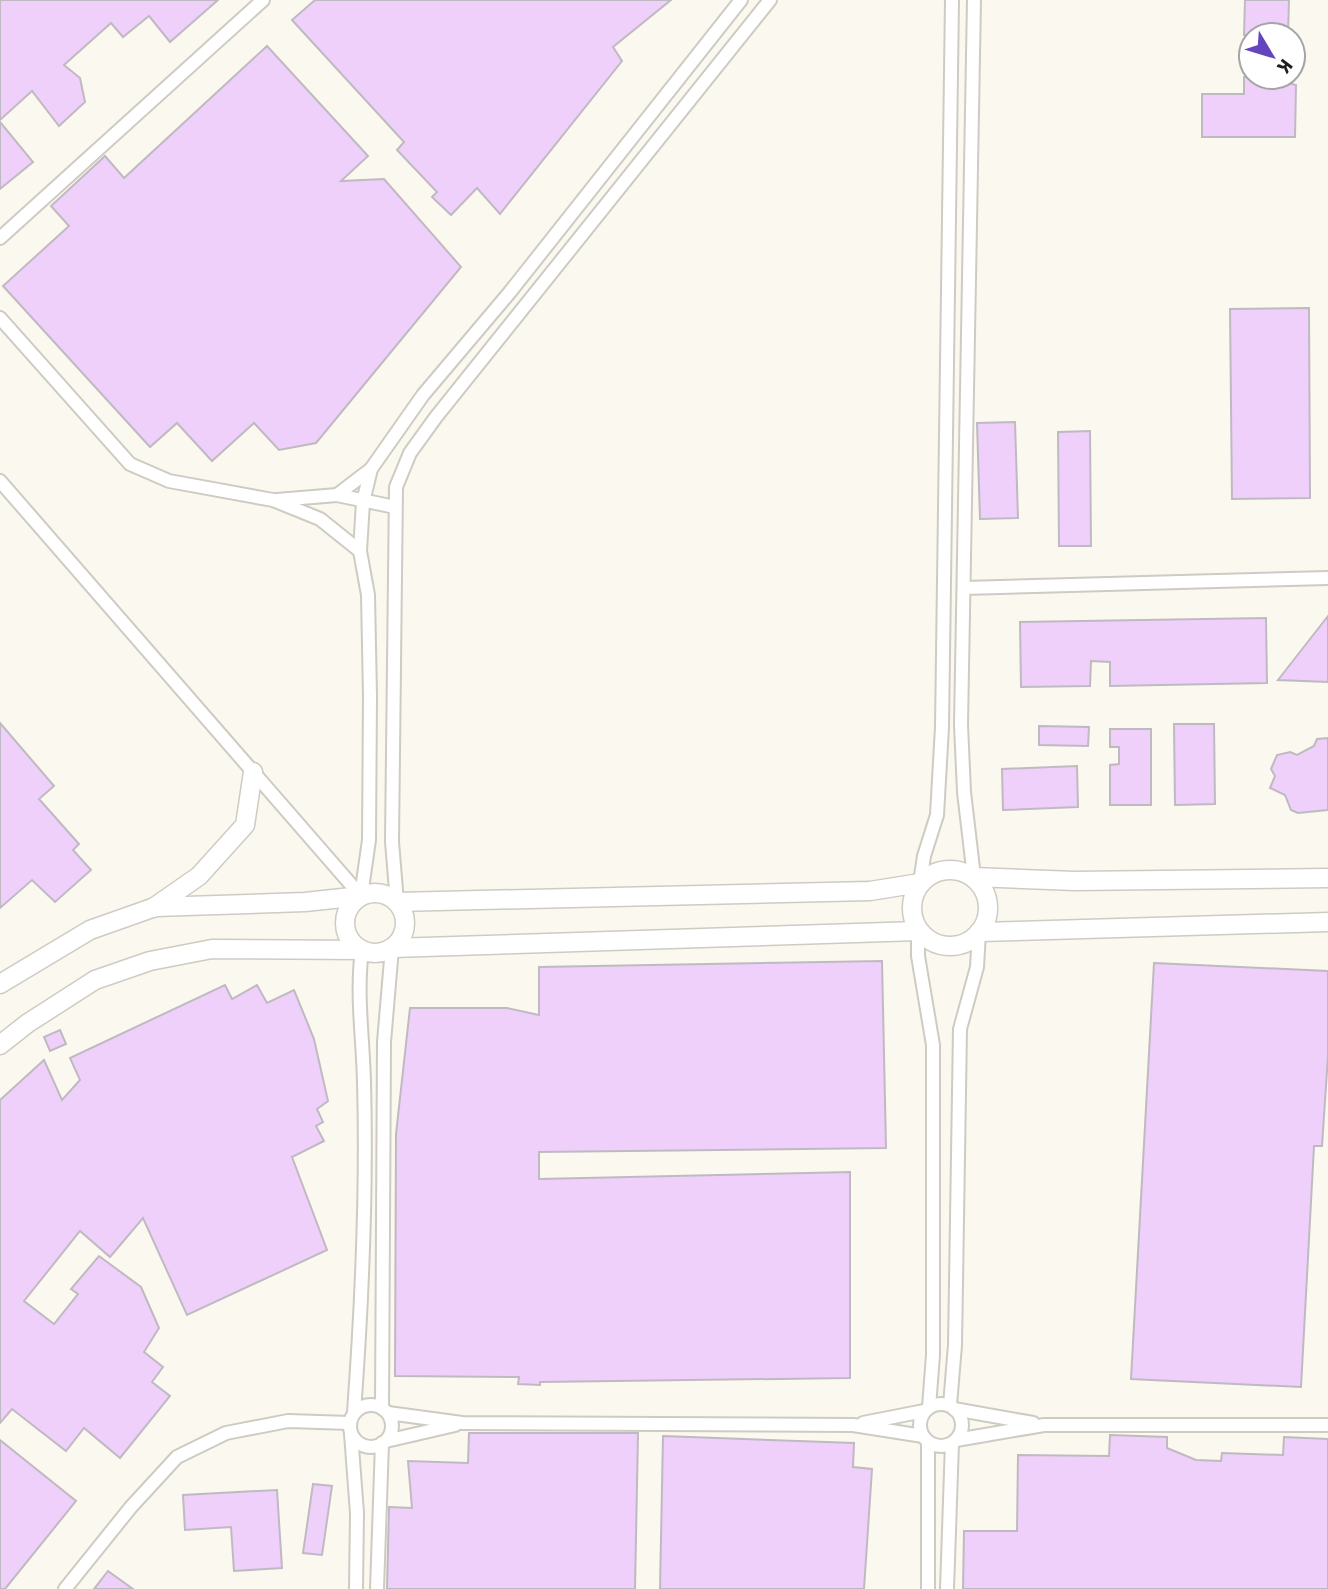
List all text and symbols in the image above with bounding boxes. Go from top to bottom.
north arrow [1237,21,1307,91]
text: K [1271,54,1298,78]

